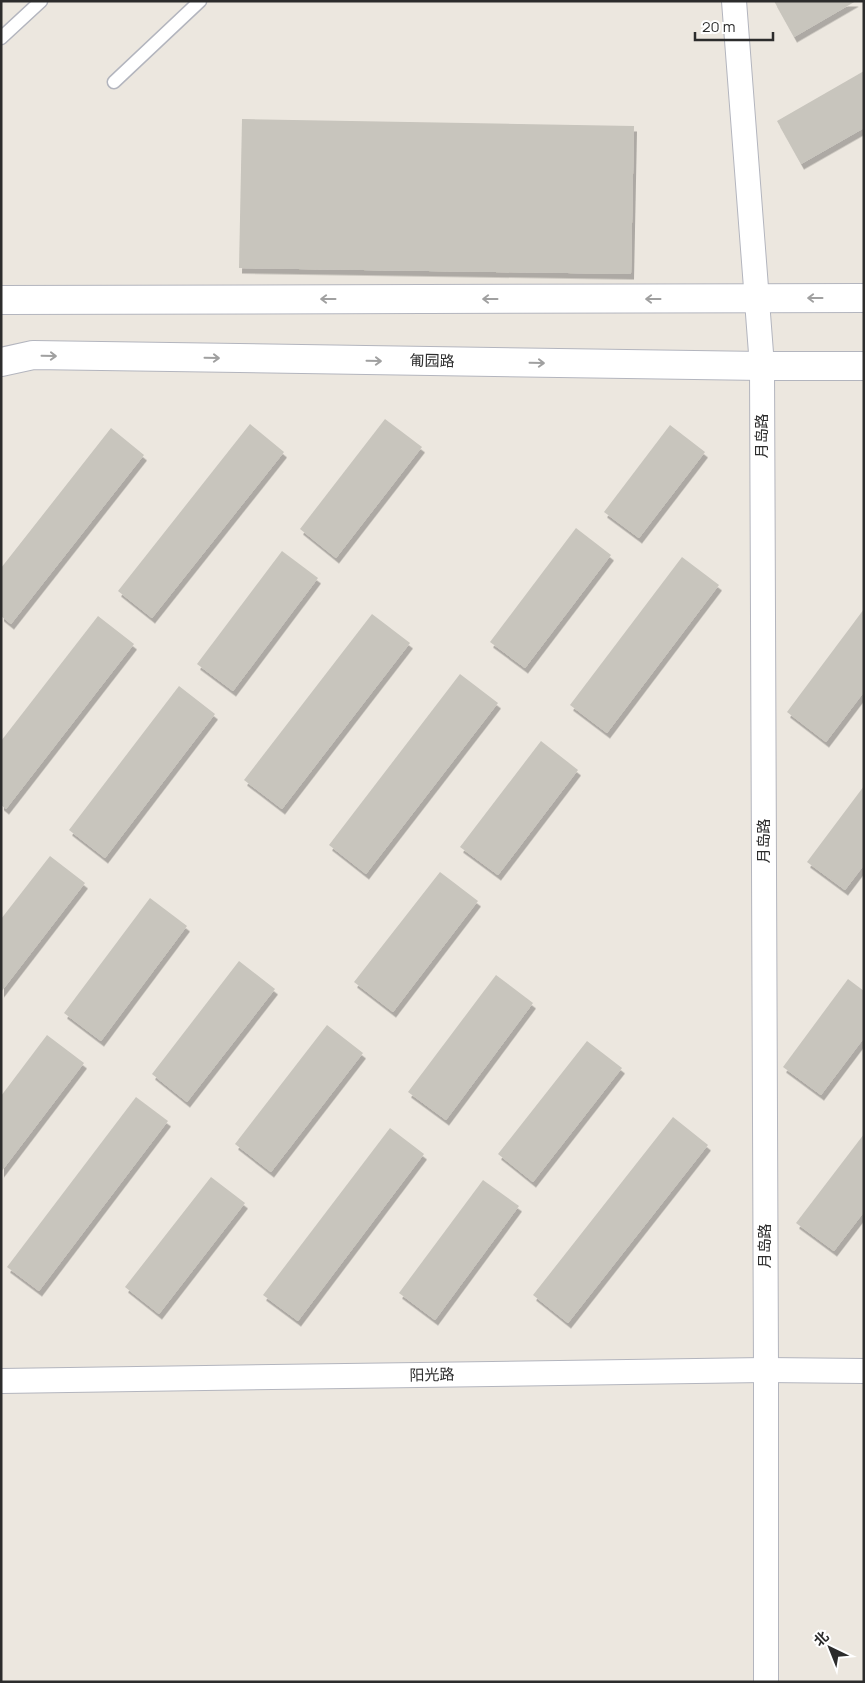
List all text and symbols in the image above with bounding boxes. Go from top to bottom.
scale bar [695,10,772,42]
text: 20 m [702,16,735,37]
one-way arrow [807,293,824,303]
one-way arrow [320,294,336,304]
one-way arrow [482,294,498,304]
one-way arrow [645,294,661,304]
street label: 匍园路 [409,350,455,371]
one-way arrow [41,351,57,361]
one-way arrow [204,353,220,363]
one-way arrow [366,356,382,365]
one-way arrow [528,358,545,368]
street label: 月岛路 [751,413,772,459]
street label: 月岛路 [753,818,774,864]
street label: 月岛路 [754,1223,775,1269]
street label: 阳光路 [409,1364,455,1385]
north arrow [805,1623,855,1673]
text: 北 [809,1626,832,1650]

